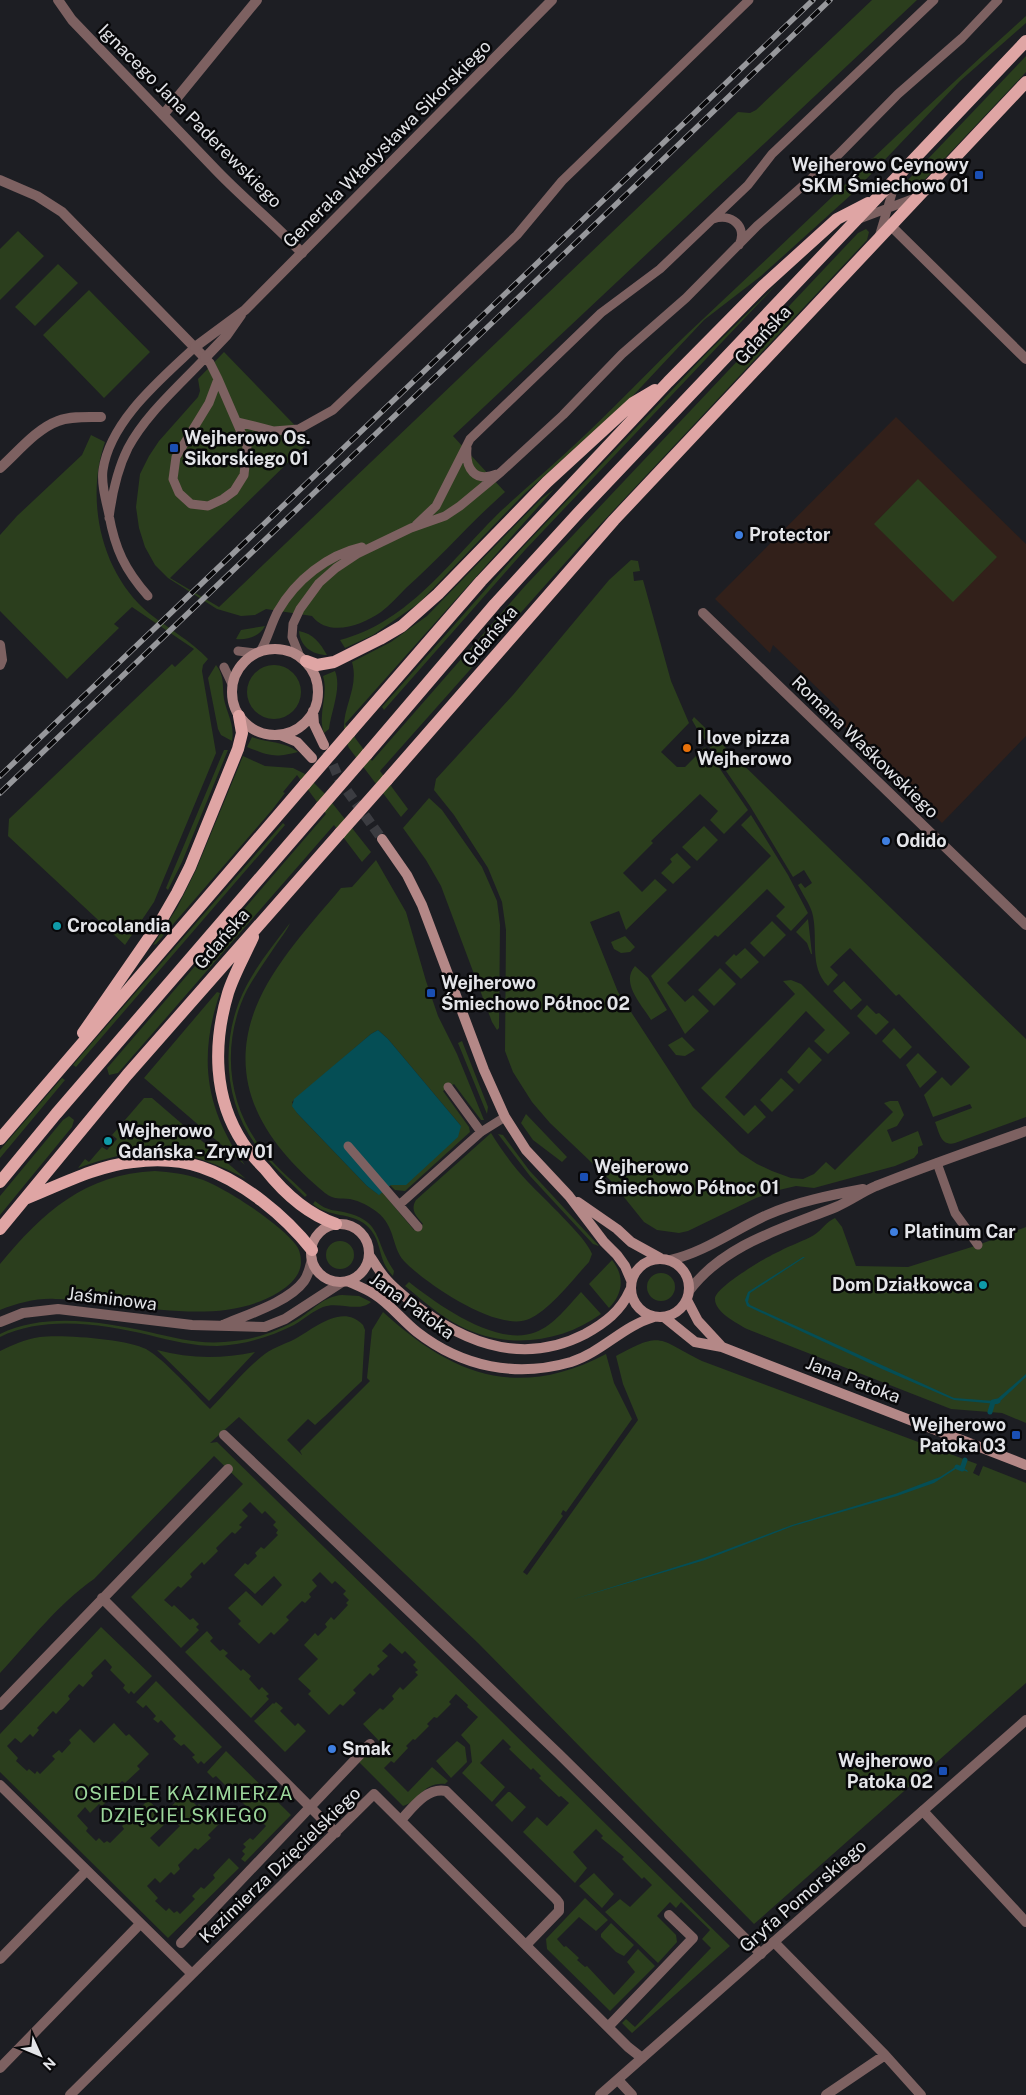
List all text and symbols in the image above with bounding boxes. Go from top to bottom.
street label: Ignacego Jana Paderewskiego [94,19,287,212]
street label: Generała Władysława Sikorskiego [278,35,495,252]
place label: Wejherowo Ceynowy SKM Śmiechowo 01 [791,154,969,196]
marker: Wejherowo Ceynowy SKM Śmiechowo 01 [973,169,985,181]
street label: Gdańska [730,301,795,369]
place label: Wejherowo Os. Sikorskiego 01 [184,427,311,469]
marker: Wejherowo Os. Sikorskiego 01 [168,442,180,454]
place label: Protector [749,524,831,545]
marker: Protector [733,529,745,541]
street label: Gdańska [458,601,522,670]
street label: Romana Waśkowskiego [788,671,943,822]
place label: I love pizza Wejherowo [697,727,792,769]
marker: I love pizza Wejherowo [681,742,693,754]
place label: Odido [896,830,947,851]
marker: Odido [880,835,892,847]
street label: Gdańska [190,904,254,973]
place label: Crocolandia [67,915,171,936]
marker: Crocolandia [51,920,63,932]
place label: Wejherowo Śmiechowo Północ 02 [441,972,630,1014]
marker: Wejherowo Śmiechowo Północ 02 [425,987,437,999]
place label: Wejherowo Gdańska - Zryw 01 [118,1120,274,1162]
marker: Wejherowo Gdańska - Zryw 01 [102,1135,114,1147]
place label: Wejherowo Śmiechowo Północ 01 [594,1156,779,1198]
marker: Wejherowo Śmiechowo Północ 01 [578,1171,590,1183]
place label: Platinum Car [904,1221,1016,1242]
marker: Platinum Car [888,1226,900,1238]
street label: Jana Patoka [366,1268,459,1343]
place label: Dom Działkowca [832,1274,973,1295]
marker: Dom Działkowca [977,1279,989,1291]
street label: Jaśminowa [66,1283,158,1314]
street label: Jana Patoka [803,1352,903,1407]
place label: Wejherowo Patoka 03 [911,1414,1006,1456]
marker: Wejherowo Patoka 03 [1010,1429,1022,1441]
place label: Smak [342,1738,392,1759]
marker: Smak [326,1743,338,1755]
place label: Wejherowo Patoka 02 [838,1750,933,1792]
marker: Wejherowo Patoka 02 [937,1765,949,1777]
district label: OSIEDLE KAZIMIERZA DZIĘCIELSKIEGO [74,1782,294,1826]
street label: Kazimierza Dzięcielskiego [195,1782,365,1947]
street label: Gryfa Pomorskiego [735,1835,870,1956]
north arrow [15,2030,65,2080]
text: N [40,2055,59,2074]

